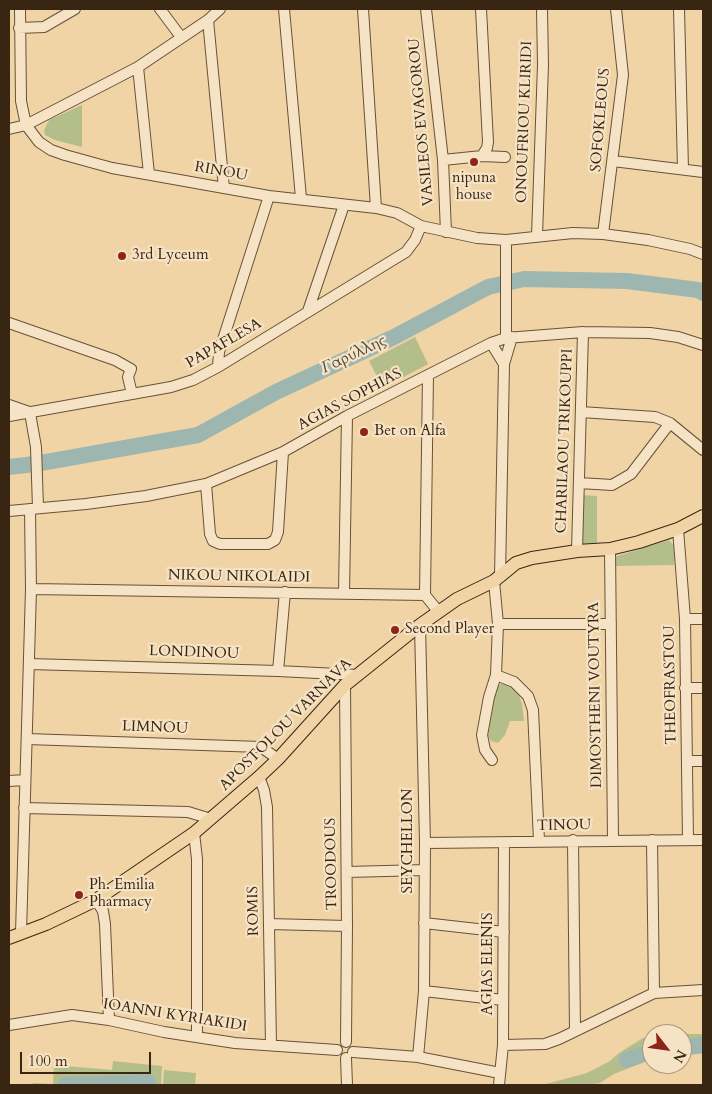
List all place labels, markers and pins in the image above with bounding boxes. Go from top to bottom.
marker: nipuna house [468,156,480,168]
place label: nipuna house [452,170,496,205]
place label: 3rd Lyceum [132,247,209,265]
marker: 3rd Lyceum [116,250,128,262]
place label: Bet on Alfa [374,423,446,441]
marker: Bet on Alfa [358,426,370,438]
place label: Second Player [405,621,494,639]
marker: Second Player [389,624,401,636]
place label: Ph. Emilia Pharmacy [89,877,155,912]
marker: Ph. Emilia Pharmacy [73,889,85,901]

